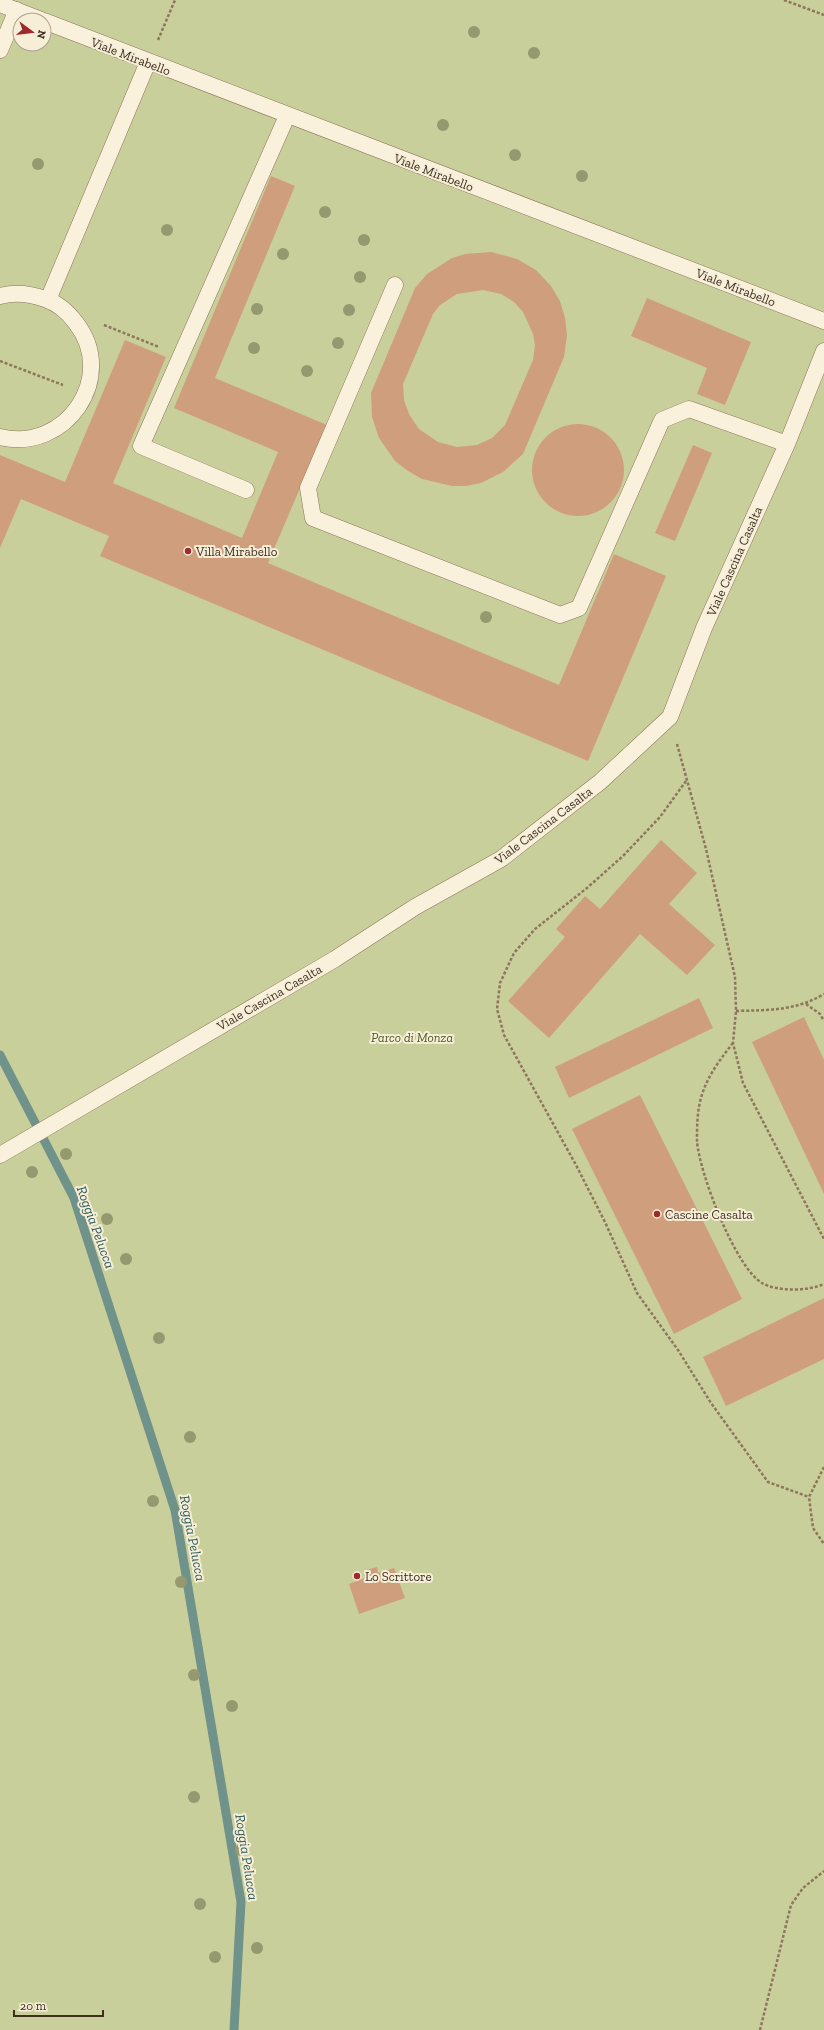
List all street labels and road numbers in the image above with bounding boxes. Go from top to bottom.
street label: Viale Mirabello [88,34,173,79]
street label: Viale Mirabello [391,150,476,195]
street label: Viale Mirabello [693,265,778,310]
street label: Viale Cascina Casalta [703,503,766,619]
street label: Viale Cascina Casalta [491,783,596,868]
street label: Viale Cascina Casalta [213,961,325,1034]

